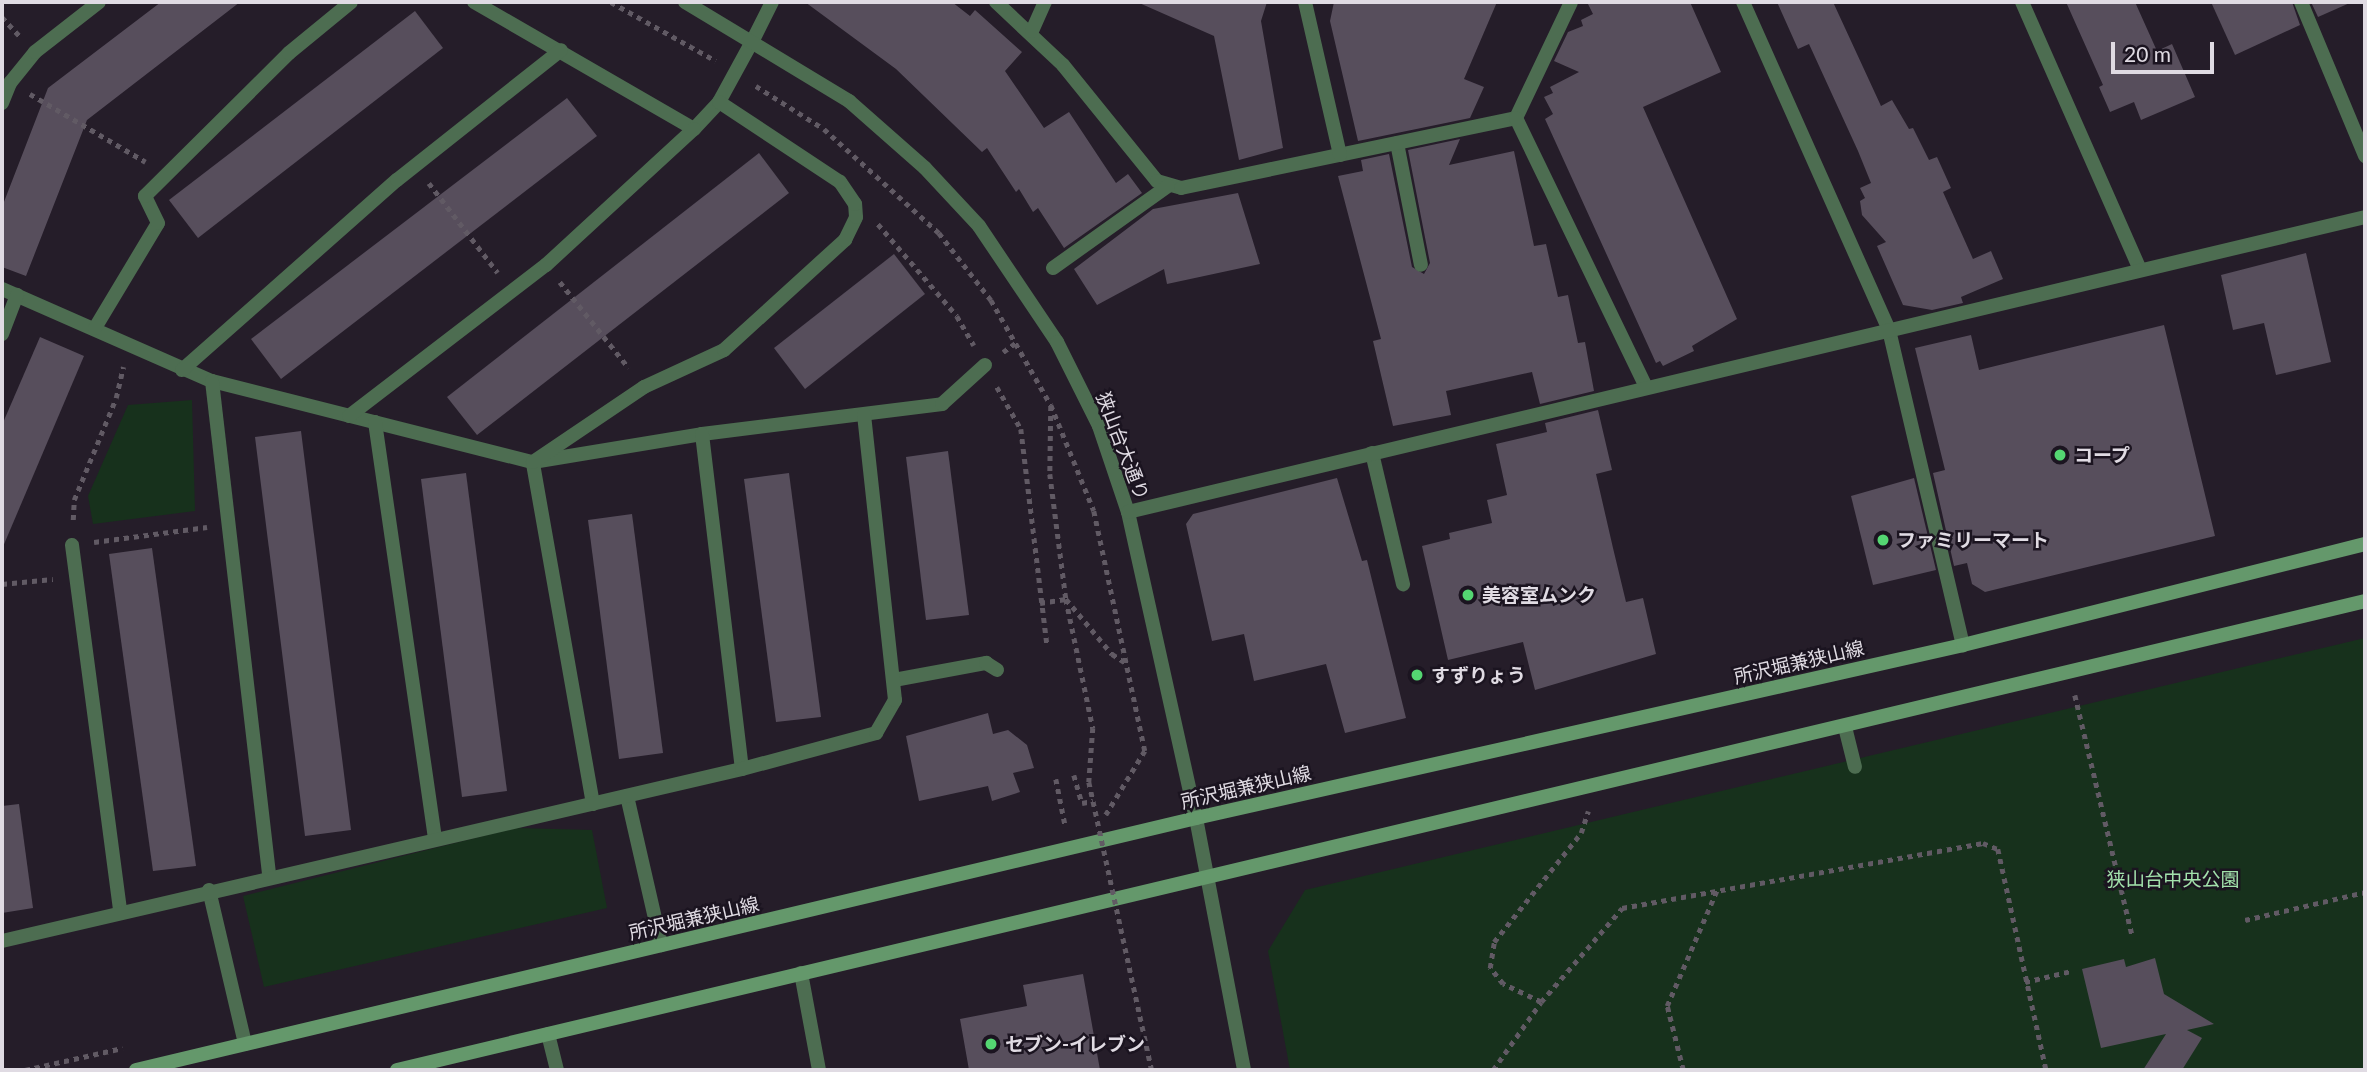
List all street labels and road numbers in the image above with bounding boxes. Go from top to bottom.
street label: 狭山台大通り [1092,389,1154,503]
street label: 所沢堀兼狭山線 [1732,636,1866,688]
street label: 所沢堀兼狭山線 [1179,761,1313,813]
street label: 所沢堀兼狭山線 [627,892,761,944]

